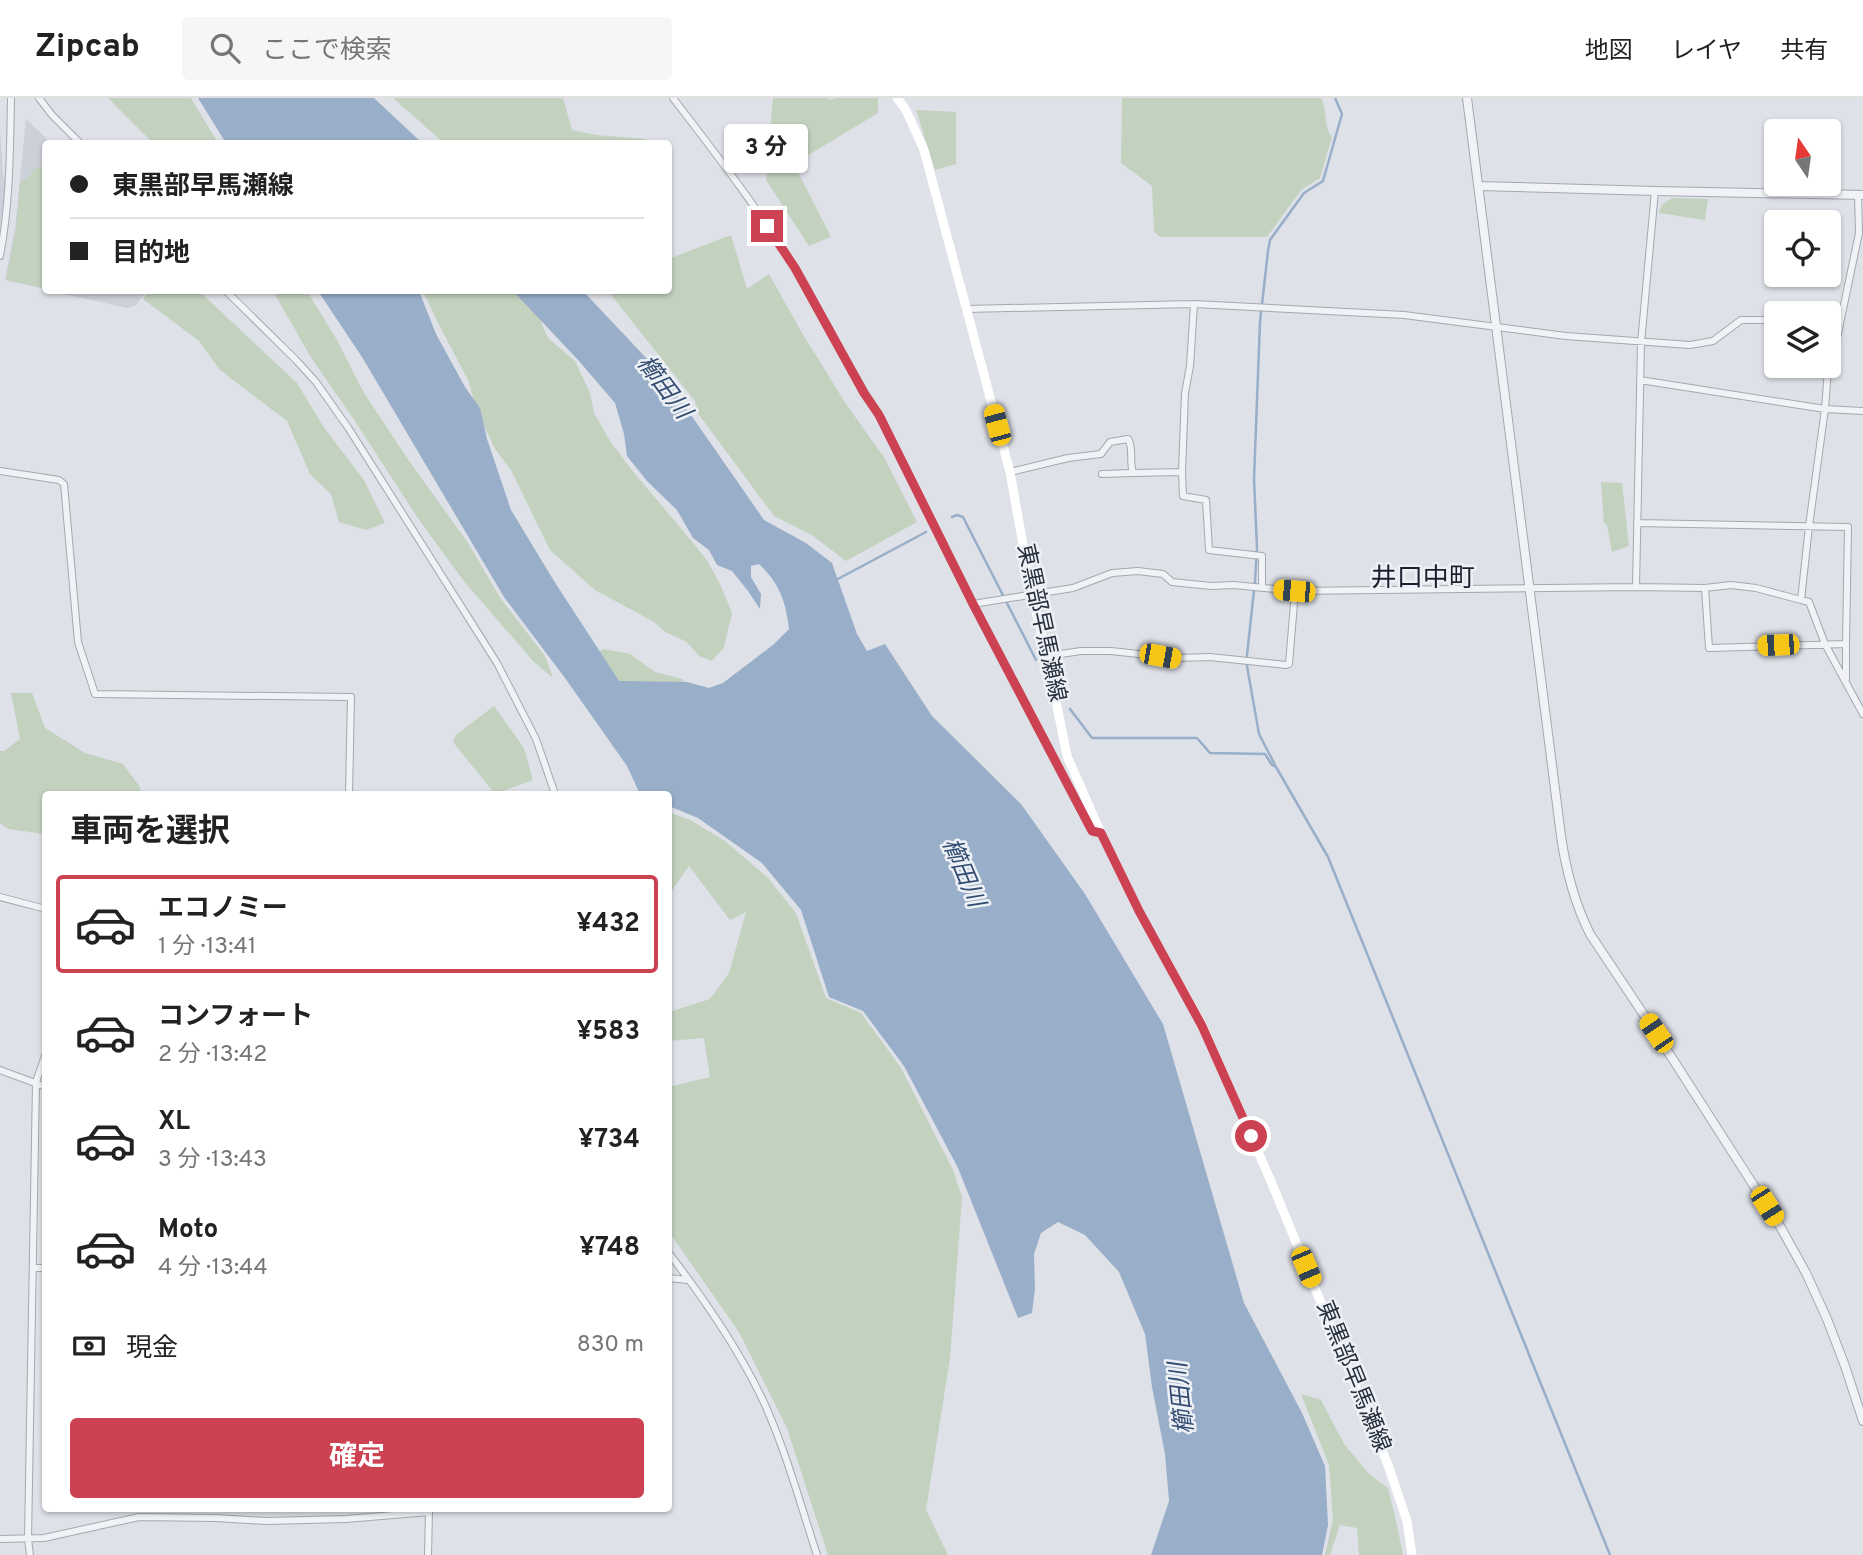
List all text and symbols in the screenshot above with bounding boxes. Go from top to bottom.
search box [182,17,672,80]
text: Zipcab [35,27,140,69]
icon: search [206,29,244,67]
text: ここで検索 [262,35,392,68]
text: 地図 [1585,37,1633,67]
text: レイヤ [1671,37,1742,67]
text: 共有 [1780,37,1828,67]
north arrow [1764,119,1841,196]
map controls [1764,119,1841,378]
callout: 3 分 [725,124,809,174]
text: 3 分 [745,134,787,163]
text: 東黒部早馬瀬線 [112,171,294,204]
route end [751,210,783,242]
button: locate [1764,210,1841,287]
text: 目的地 [112,238,190,271]
button: layers [1764,301,1841,378]
water label: 櫛田川 [629,350,698,428]
car [982,402,1013,448]
street label: 東黒部早馬瀬線 [1009,541,1071,705]
district label: 井口中町 [1371,563,1475,596]
car [1273,579,1316,603]
car [1757,634,1800,656]
car [1138,642,1183,670]
text: 車両を選択 [70,813,230,853]
water label: 櫛田川 [934,834,991,915]
icon: car [74,893,137,956]
text: エコノミー [158,893,288,926]
text: ¥432 [577,908,640,941]
text: 1 分 · 13:41 [158,933,256,962]
icon: car [74,1001,137,1064]
text: コンフォート [158,1001,313,1034]
car [1636,1010,1677,1056]
text: ¥583 [576,1016,640,1049]
text: 2 分 · 13:42 [158,1041,267,1070]
text: XL [158,1106,190,1139]
icon: car [74,1109,137,1172]
route start [1235,1120,1267,1152]
text: ¥734 [578,1124,640,1157]
text: 3 分 · 13:43 [158,1146,267,1175]
car [1747,1183,1788,1229]
text: Moto [158,1214,218,1247]
icon: car [74,1217,137,1280]
text: ¥748 [579,1232,640,1265]
car [1289,1244,1324,1290]
text: 4 分 · 13:44 [158,1254,268,1283]
street label: 東黒部早馬瀬線 [1308,1297,1396,1457]
icon: cash [70,1327,108,1365]
text: 830 m [577,1331,644,1360]
text: 現金 [126,1333,178,1366]
water label: 櫛田川 [1164,1358,1202,1435]
button: 確定 [70,1418,644,1498]

